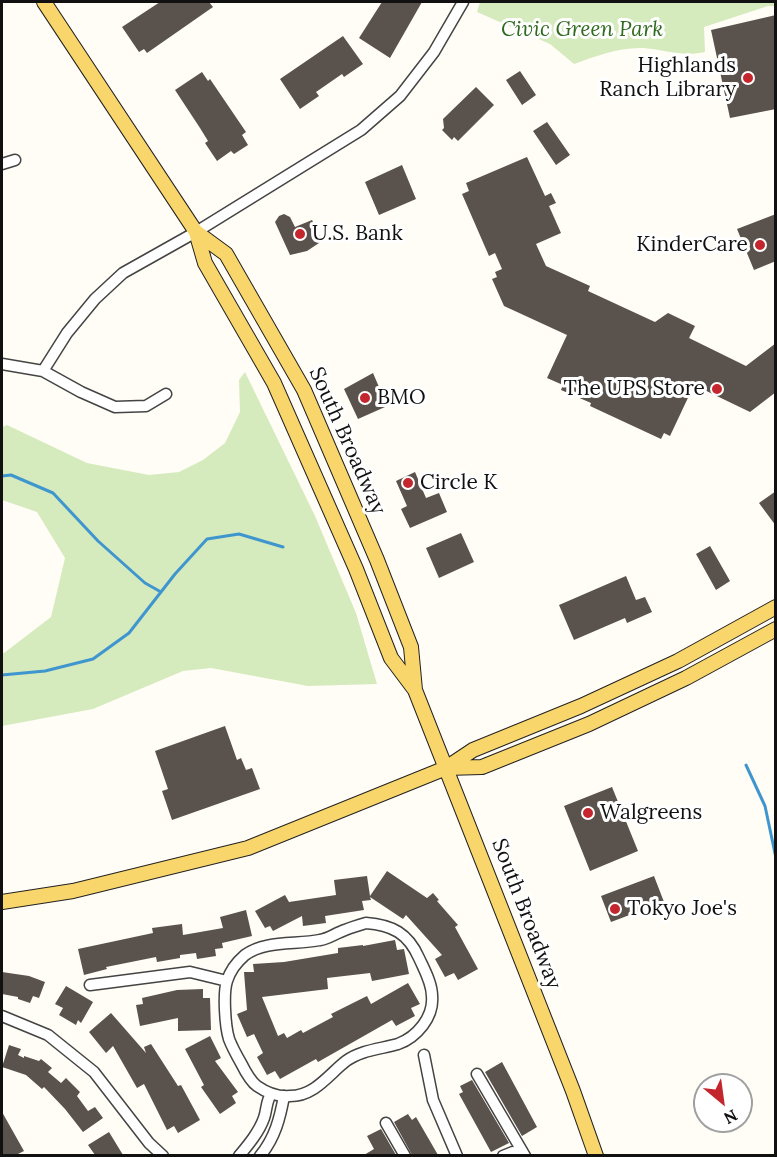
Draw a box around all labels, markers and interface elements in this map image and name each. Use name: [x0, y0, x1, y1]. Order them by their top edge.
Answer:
park label: Civic Green Park: [501, 17, 663, 43]
place label: Highlands Ranch Library: [599, 53, 736, 103]
marker: Highlands Ranch Library: [741, 71, 755, 85]
place label: U.S. Bank: [312, 221, 403, 247]
marker: U.S. Bank: [293, 227, 307, 241]
place label: KinderCare: [636, 232, 748, 258]
marker: KinderCare: [753, 238, 767, 252]
street label: South Broadway: [303, 363, 391, 519]
place label: The UPS Store: [564, 376, 705, 402]
marker: The UPS Store: [710, 382, 724, 396]
place label: BMO: [377, 385, 426, 411]
marker: BMO: [358, 391, 372, 405]
place label: Circle K: [420, 470, 498, 496]
marker: Circle K: [401, 476, 415, 490]
place label: Walgreens: [600, 800, 702, 826]
marker: Walgreens: [581, 806, 595, 820]
street label: South Broadway: [486, 835, 566, 993]
place label: Tokyo Joe's: [627, 896, 737, 922]
marker: Tokyo Joe's: [608, 902, 622, 916]
north arrow: [693, 1073, 753, 1133]
text: N: [720, 1105, 741, 1129]

